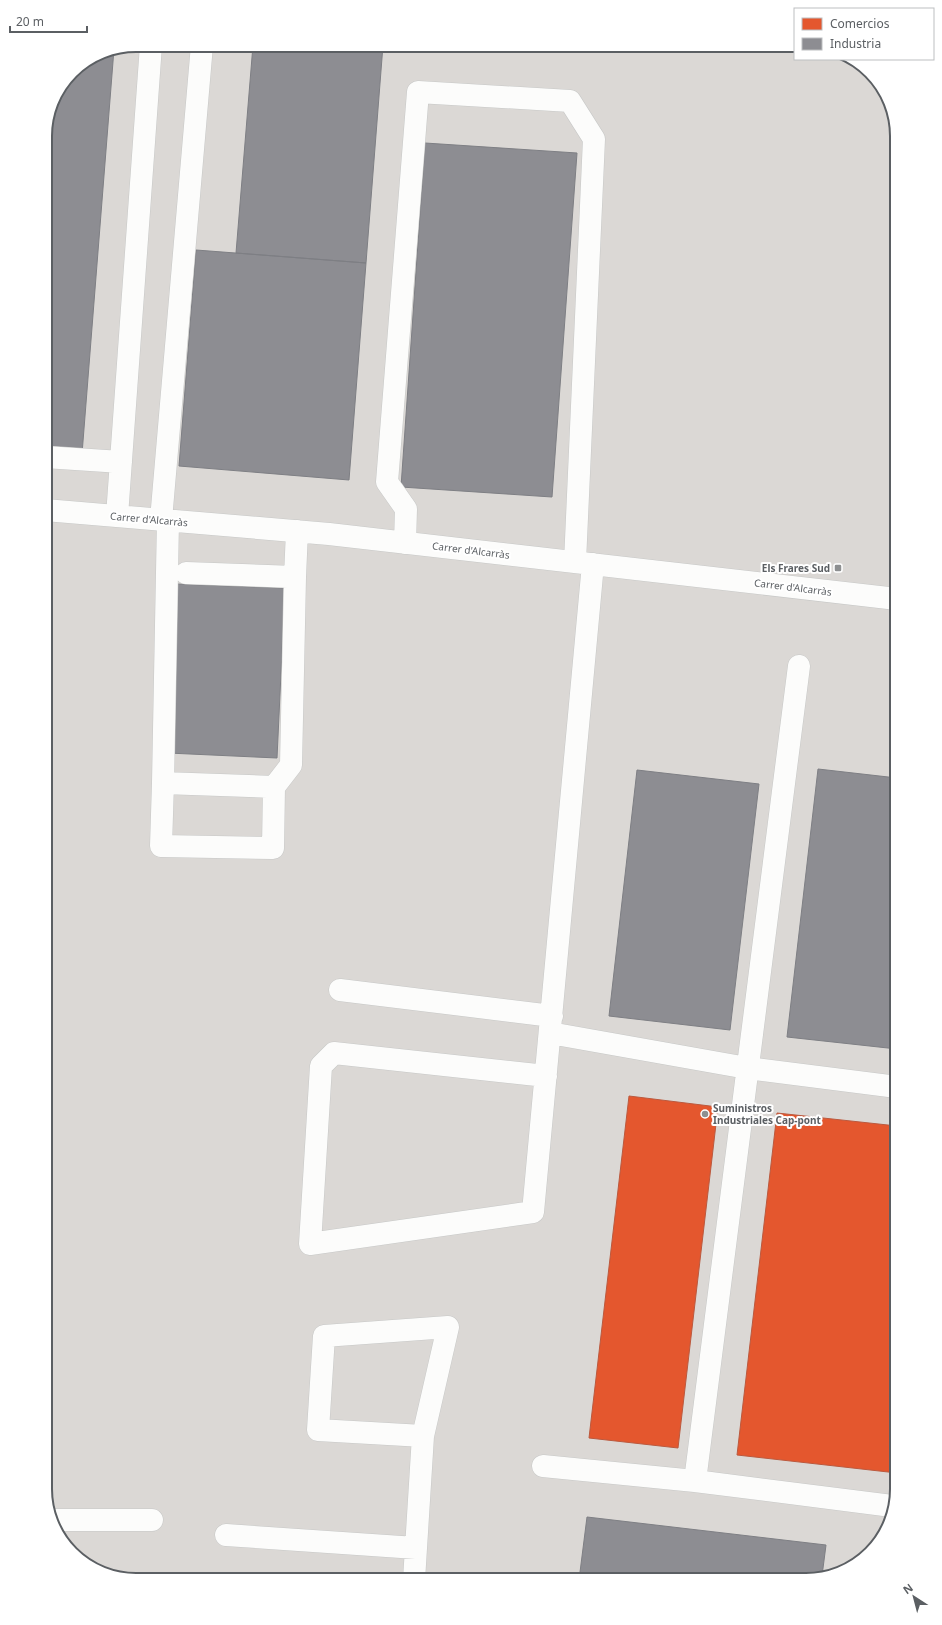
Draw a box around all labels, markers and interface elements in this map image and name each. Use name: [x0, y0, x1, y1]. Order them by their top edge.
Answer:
scale bar: [10, 8, 87, 34]
legend: [794, 8, 934, 60]
text: 20 m: [16, 13, 44, 30]
text: Comercios: [830, 15, 890, 32]
text: Industria: [830, 35, 881, 52]
street label: Carrer d'Alcarràs: [110, 509, 189, 529]
street label: Carrer d'Alcarràs: [431, 538, 511, 562]
place label: Els Frares Sud: [762, 561, 830, 575]
marker: Els Frares Sud: [833, 563, 843, 573]
street label: Carrer d'Alcarràs: [753, 575, 833, 599]
place label: Suministros Industriales Cap-pont: [713, 1101, 822, 1127]
marker: Suministros Industriales Cap-pont: [700, 1109, 710, 1119]
north arrow: [894, 1577, 934, 1617]
text: N: [900, 1580, 916, 1597]

